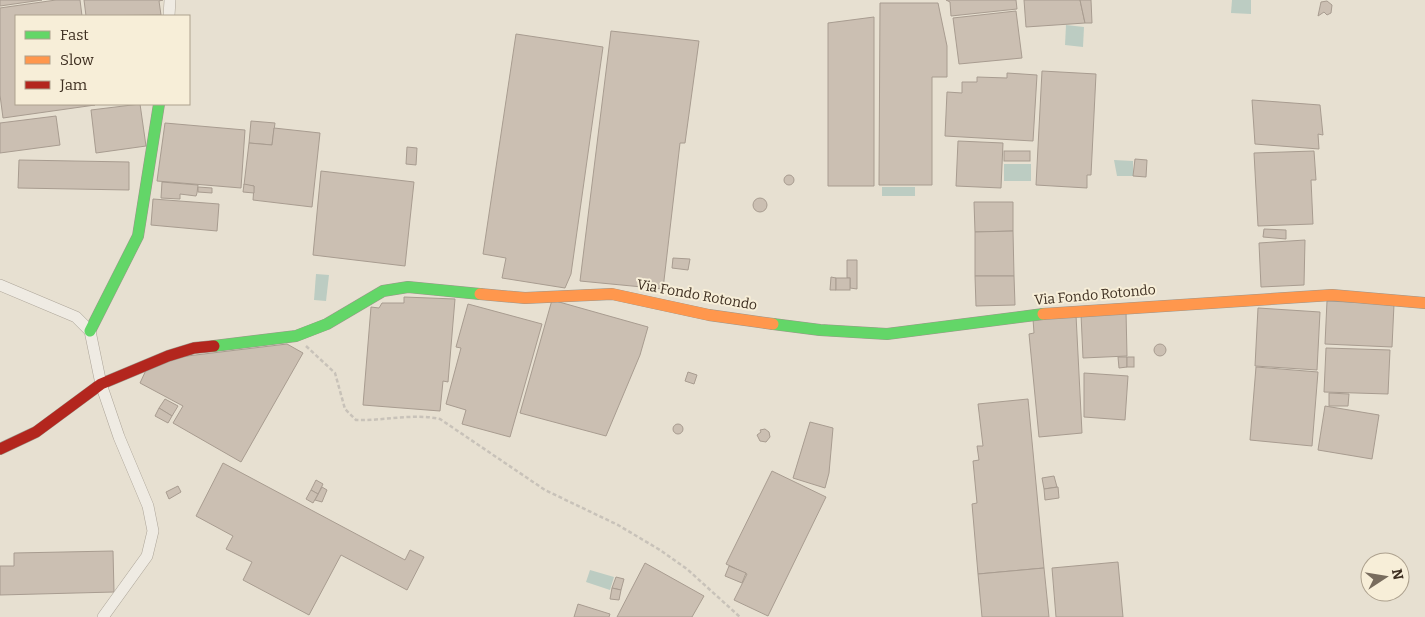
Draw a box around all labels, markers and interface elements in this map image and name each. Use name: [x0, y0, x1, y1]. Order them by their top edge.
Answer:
legend: [15, 15, 190, 105]
text: Fast: [60, 26, 89, 44]
text: Slow: [60, 51, 95, 69]
text: Jam: [59, 76, 88, 94]
street label: Via Fondo Rotondo: [635, 276, 759, 314]
street label: Via Fondo Rotondo: [1034, 281, 1156, 309]
north arrow: [1360, 552, 1410, 602]
text: N: [1388, 567, 1407, 582]

